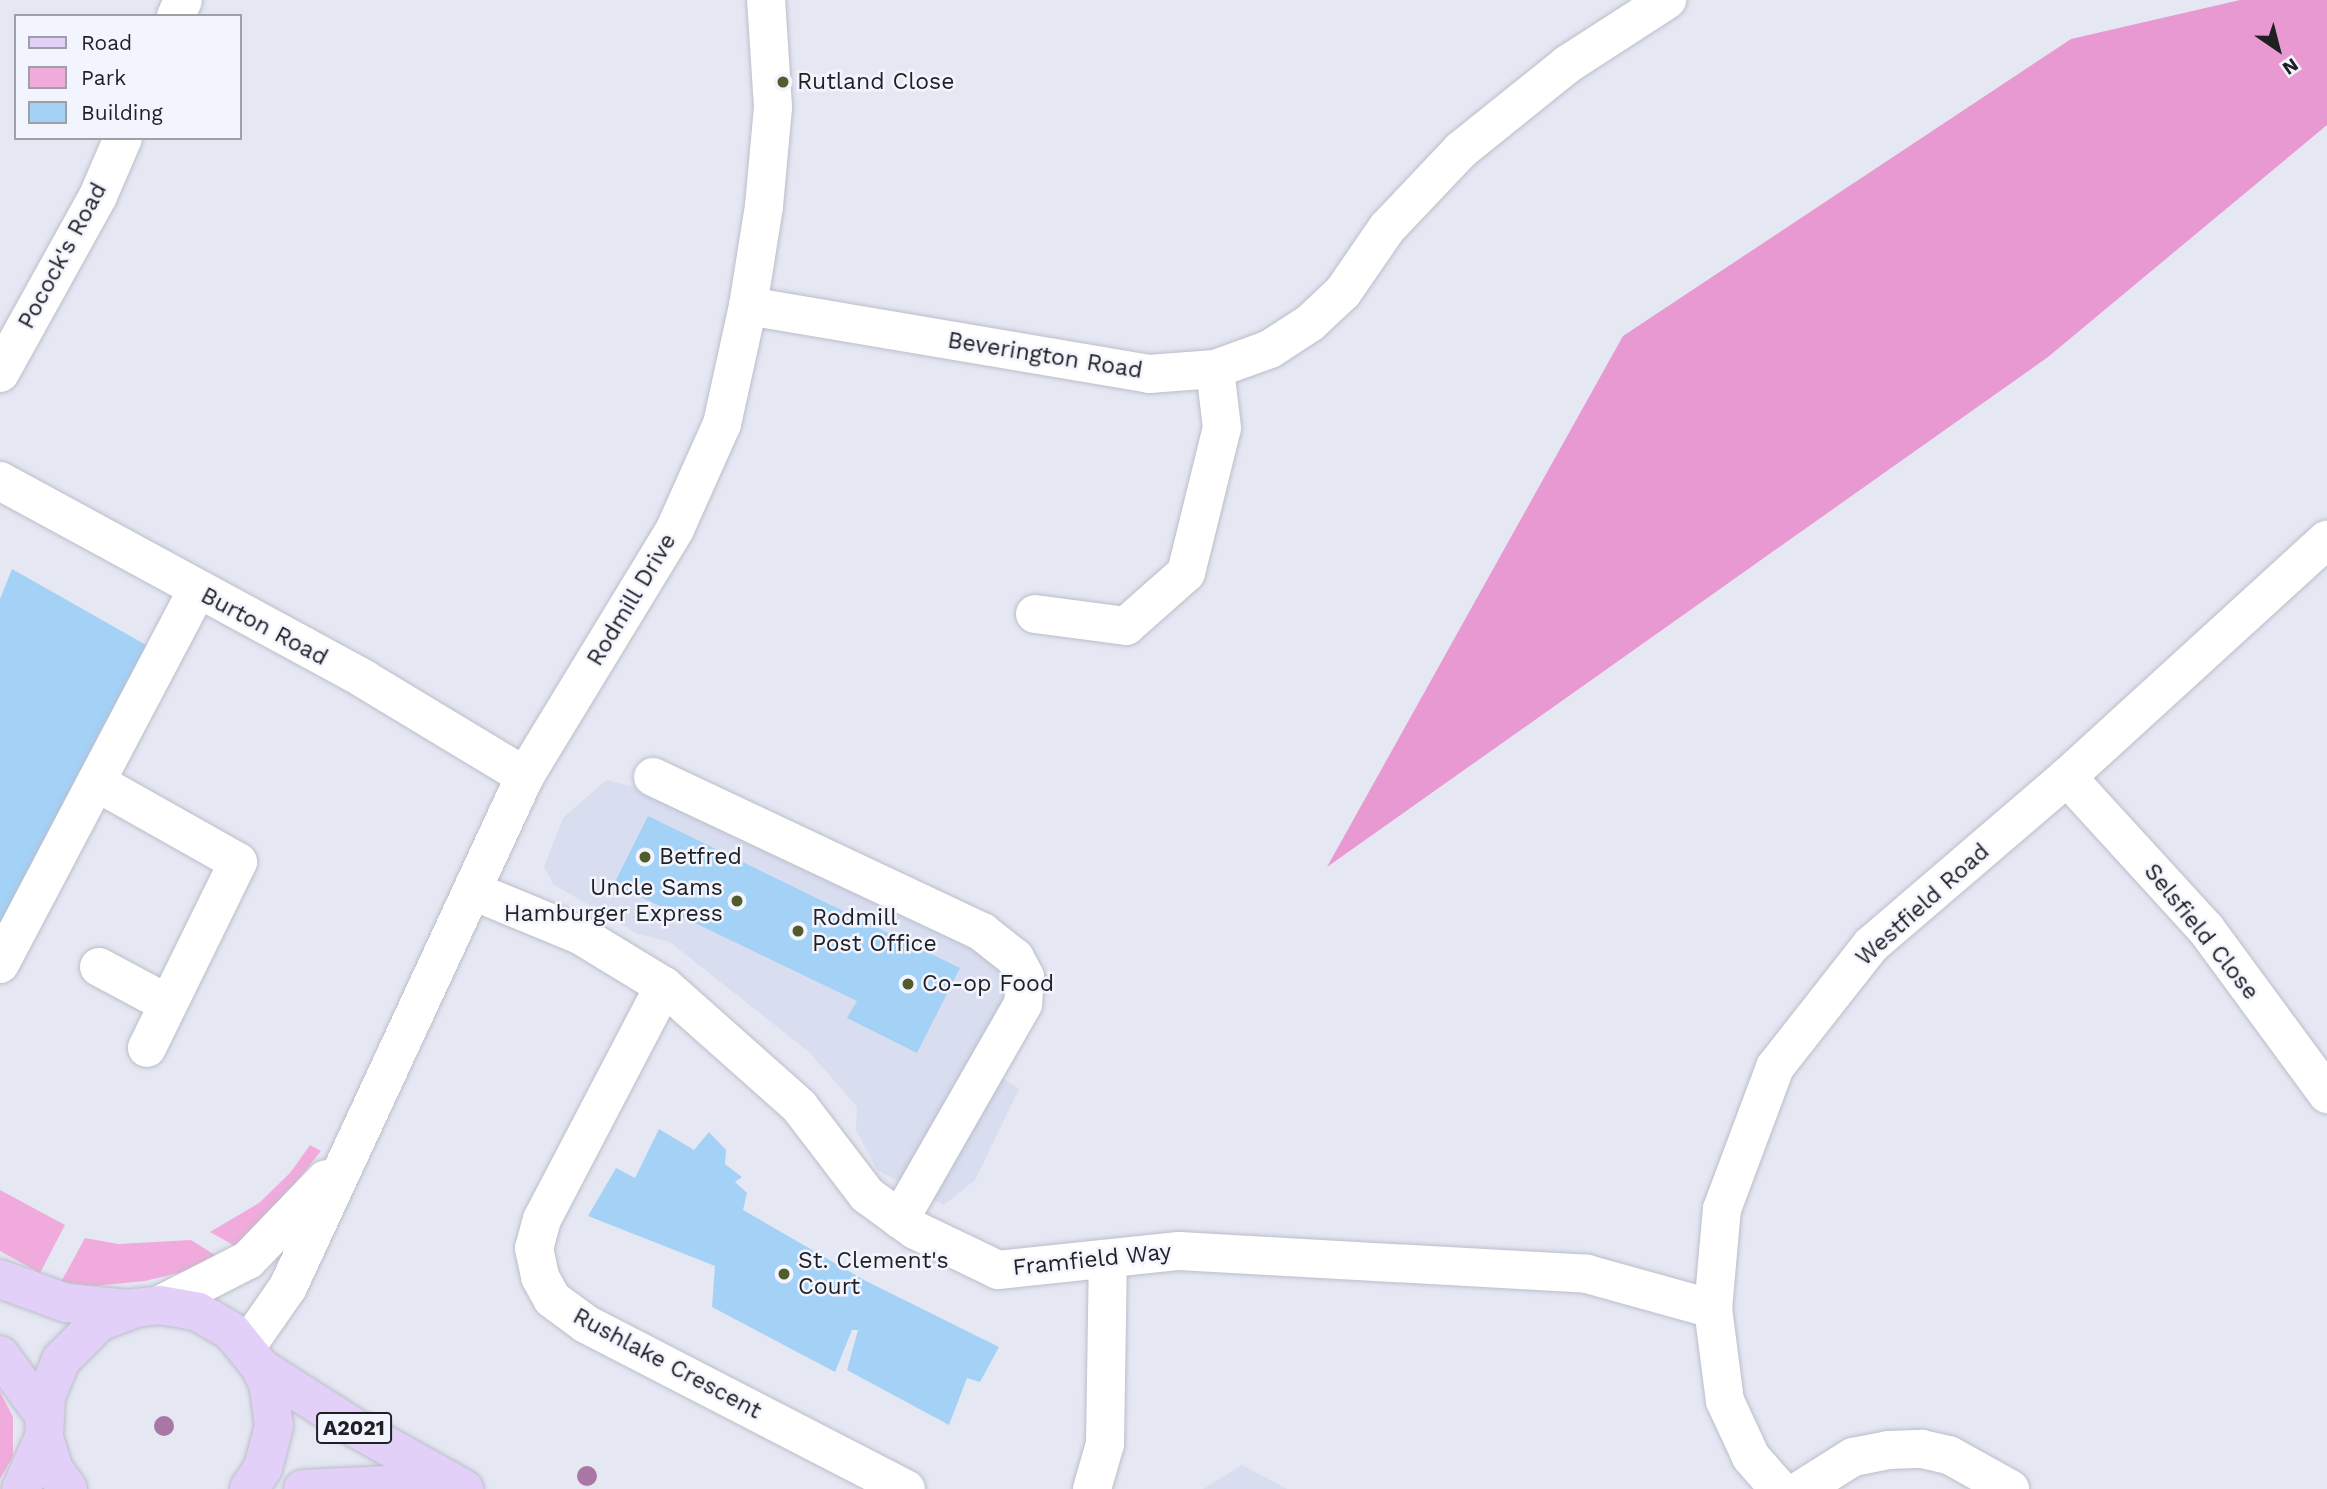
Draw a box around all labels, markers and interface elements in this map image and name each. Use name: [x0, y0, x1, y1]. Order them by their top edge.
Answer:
legend: [14, 14, 242, 140]
north arrow: [2243, 14, 2313, 84]
text: Road: [81, 30, 132, 55]
text: N: [2278, 53, 2303, 80]
text: Park: [81, 65, 126, 90]
place label: Rutland Close: [797, 68, 954, 96]
marker: Rutland Close: [775, 74, 791, 90]
text: Building: [81, 100, 163, 125]
street label: Pocock's Road: [13, 178, 113, 334]
street label: Beverington Road: [946, 327, 1144, 385]
street label: Rodmill Drive: [581, 528, 683, 672]
street label: Burton Road: [196, 582, 332, 672]
street label: Westfield Road: [1851, 838, 1995, 972]
place label: Betfred: [659, 843, 742, 871]
marker: Betfred: [637, 849, 653, 865]
street label: Selsfield Close: [2138, 858, 2264, 1006]
place label: Uncle Sams Hamburger Express: [503, 874, 723, 928]
marker: Uncle Sams Hamburger Express: [729, 893, 745, 909]
place label: Rodmill Post Office: [812, 904, 937, 958]
marker: Rodmill Post Office: [790, 923, 806, 939]
place label: Co-op Food: [922, 970, 1054, 998]
marker: Co-op Food: [900, 976, 916, 992]
street label: Framfield Way: [1011, 1238, 1173, 1282]
place label: St. Clement's Court: [798, 1247, 949, 1301]
marker: St. Clement's Court: [776, 1266, 792, 1282]
street label: Rushlake Crescent: [568, 1303, 766, 1425]
road number: A2021: [316, 1410, 392, 1446]

